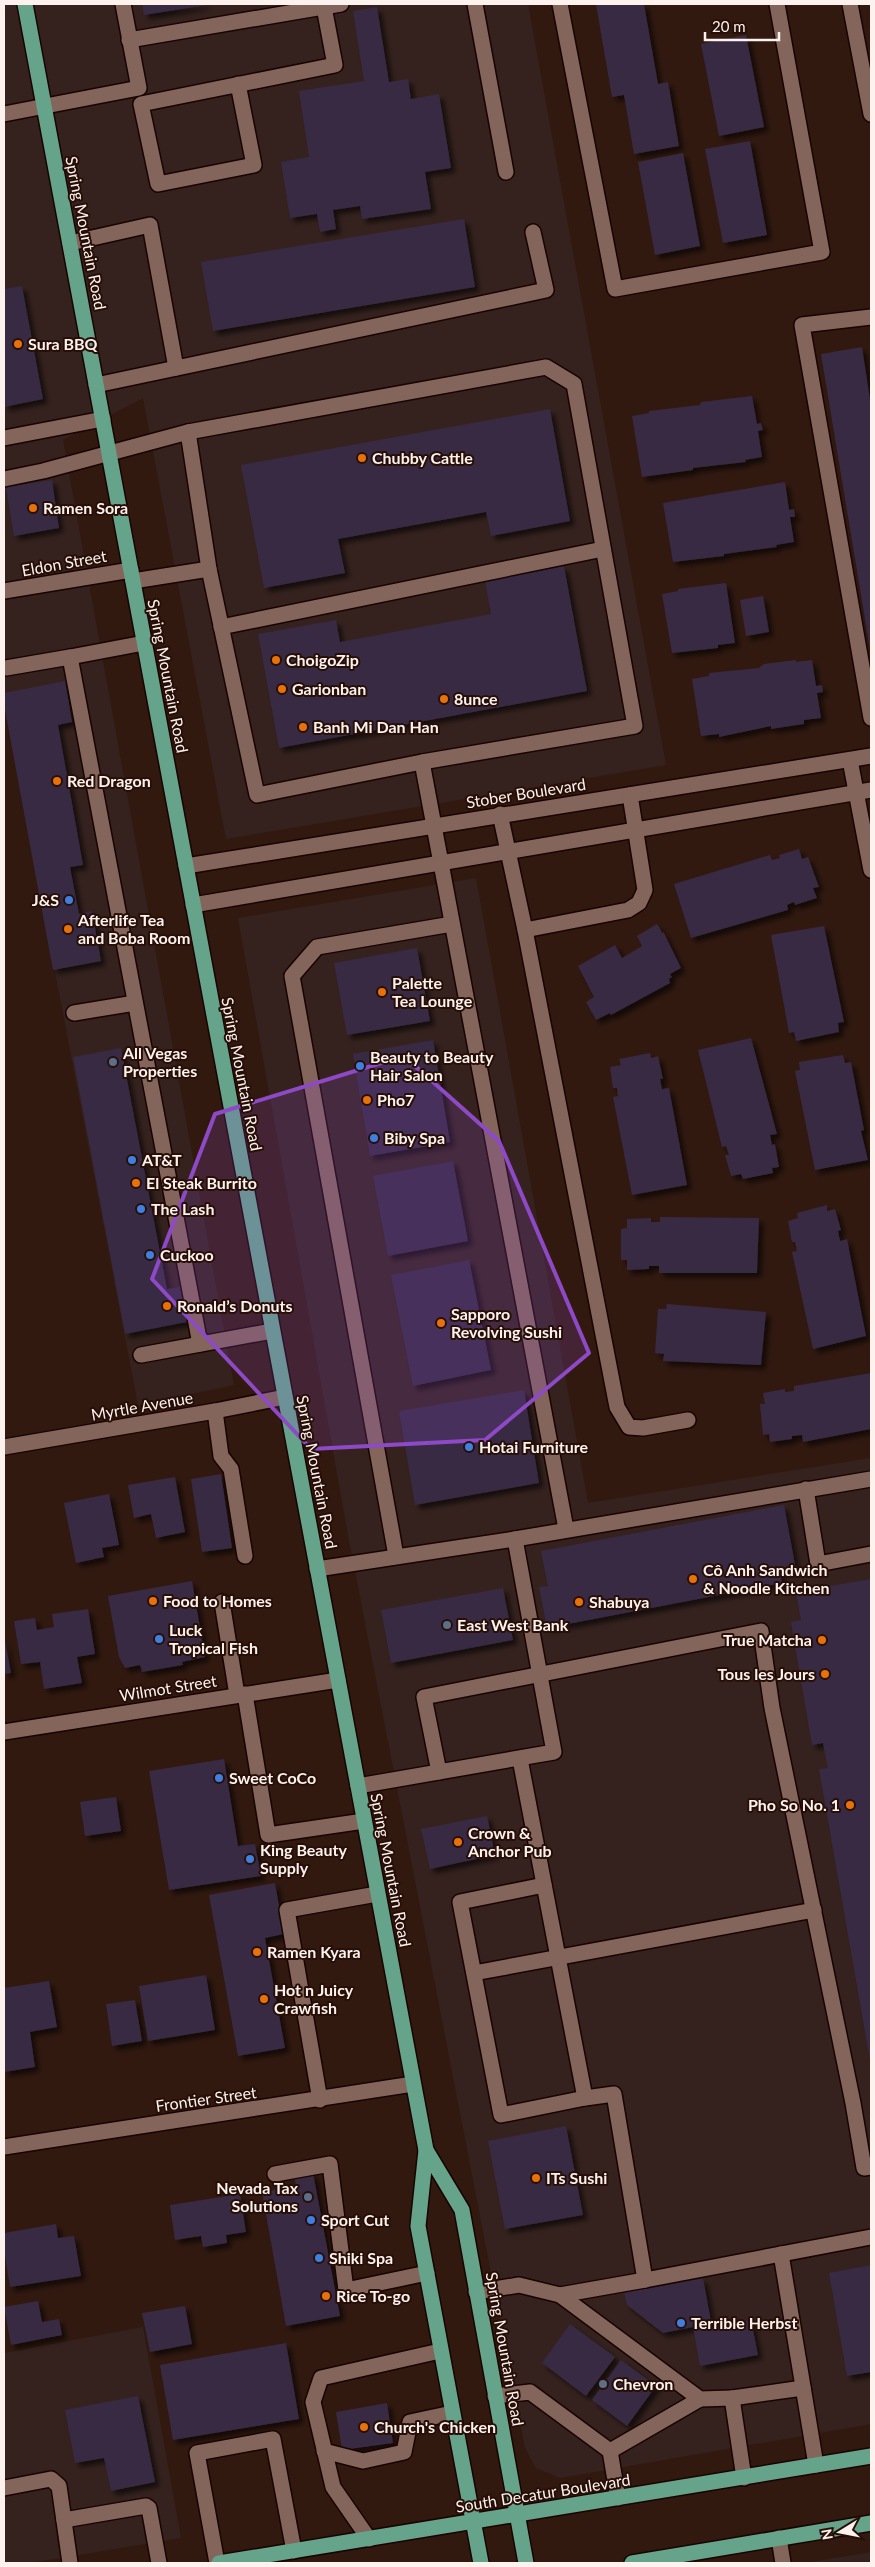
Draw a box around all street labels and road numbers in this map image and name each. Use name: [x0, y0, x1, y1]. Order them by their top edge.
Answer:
street label: Spring Mountain Road: [62, 155, 111, 311]
street label: Eldon Street: [20, 546, 108, 579]
street label: Spring Mountain Road: [144, 598, 193, 754]
street label: Stober Boulevard: [465, 774, 587, 811]
street label: Spring Mountain Road: [218, 996, 267, 1152]
street label: Myrtle Avenue: [89, 1387, 194, 1424]
street label: Spring Mountain Road: [293, 1394, 342, 1550]
street label: Wilmot Street: [118, 1670, 218, 1705]
street label: Spring Mountain Road: [367, 1792, 416, 1948]
street label: Frontier Street: [154, 2082, 258, 2115]
street label: Spring Mountain Road: [483, 2270, 528, 2427]
street label: South Decatur Boulevard: [454, 2469, 632, 2516]

